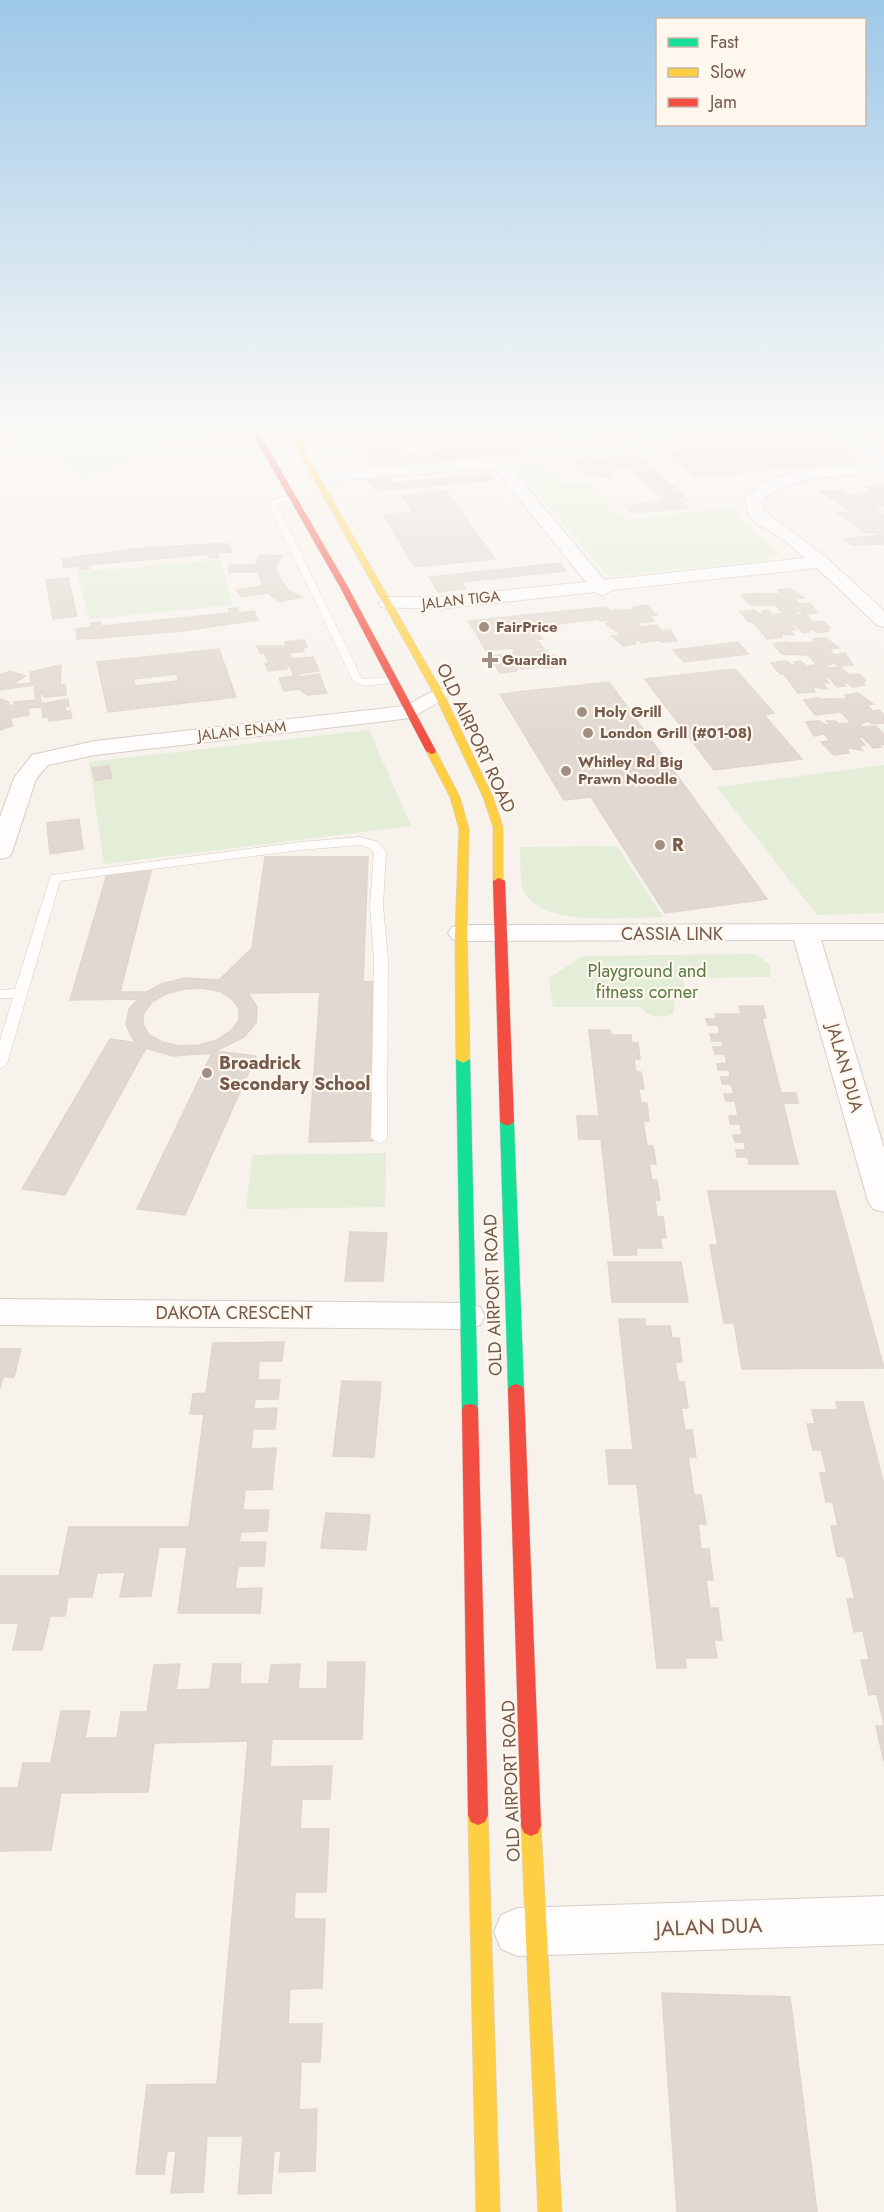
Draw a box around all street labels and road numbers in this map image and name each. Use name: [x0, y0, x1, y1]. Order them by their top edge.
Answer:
street label: JALAN TIGA: [419, 585, 501, 615]
street label: OLD AIRPORT ROAD: [430, 659, 522, 817]
street label: JALAN ENAM: [195, 715, 287, 747]
street label: CASSIA LINK: [621, 921, 724, 947]
street label: JALAN DUA: [819, 1019, 870, 1116]
street label: OLD AIRPORT ROAD: [477, 1214, 509, 1376]
street label: DAKOTA CRESCENT: [155, 1300, 313, 1326]
street label: OLD AIRPORT ROAD: [495, 1700, 527, 1862]
street label: JALAN DUA: [652, 1910, 763, 1944]

